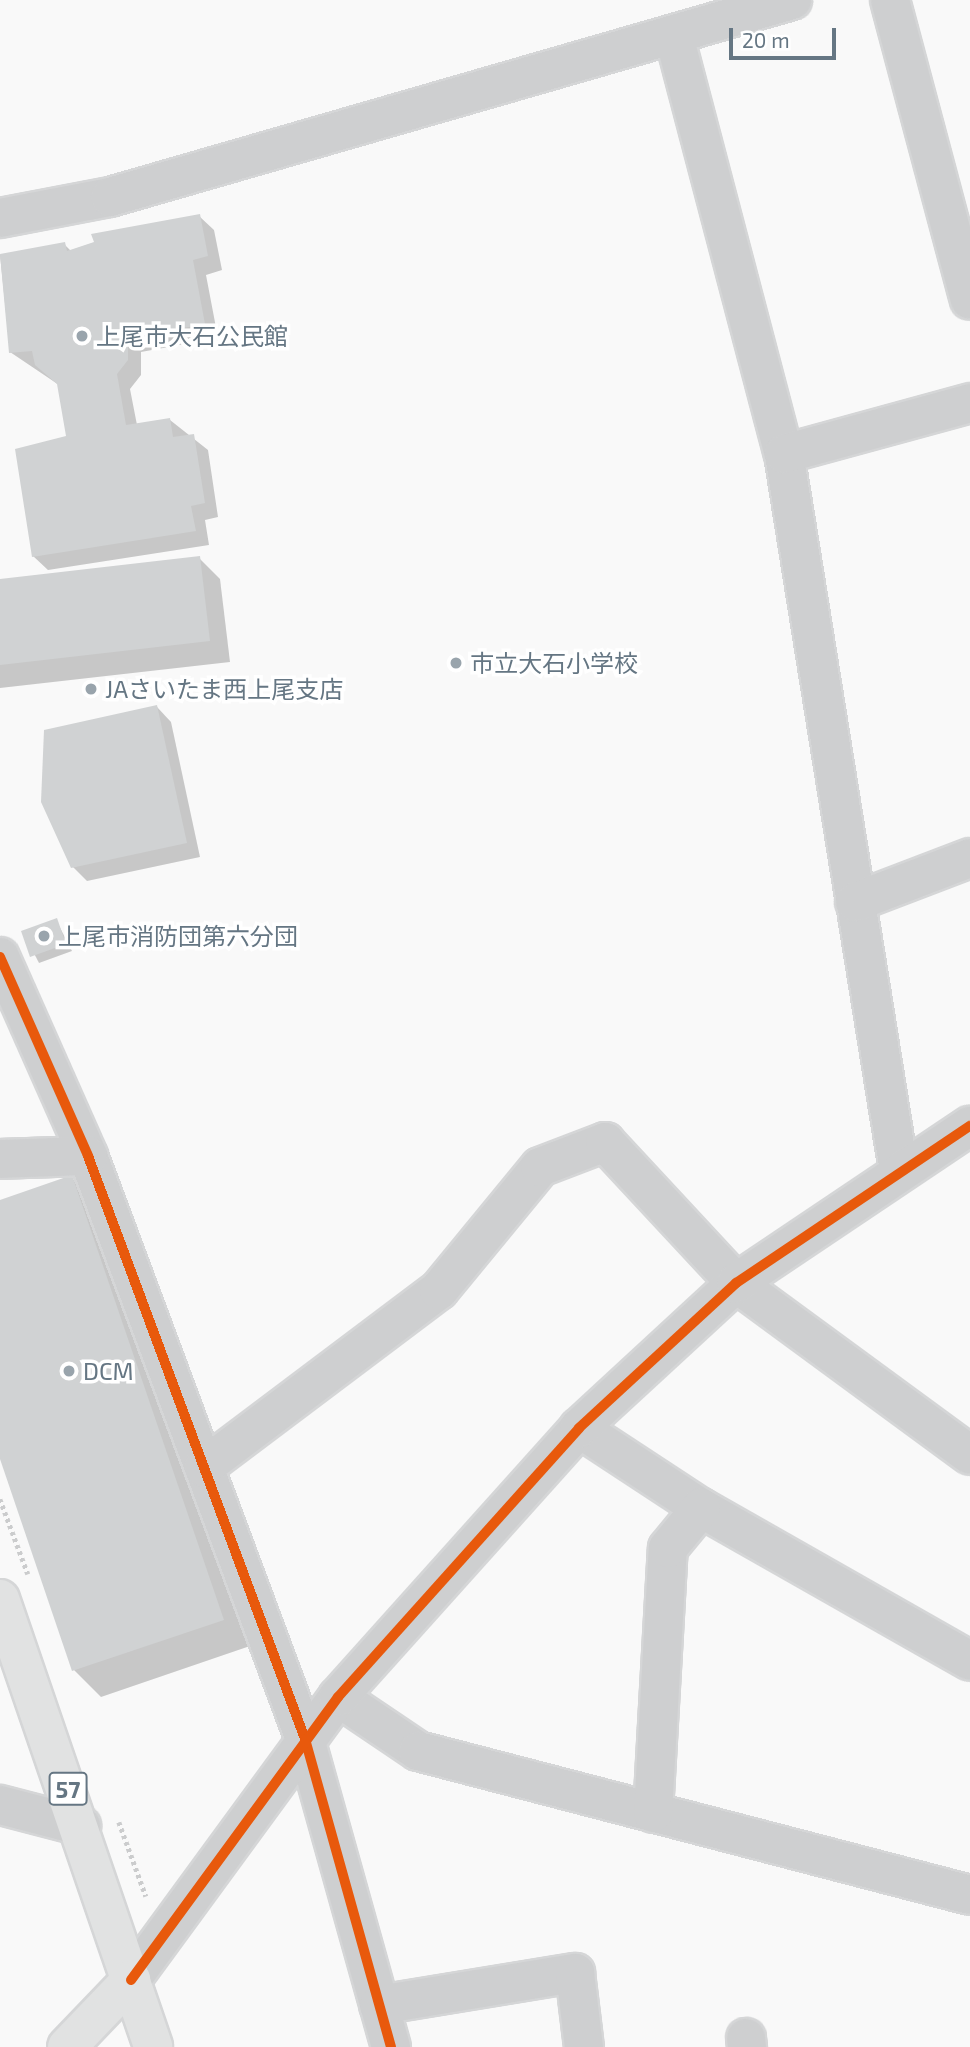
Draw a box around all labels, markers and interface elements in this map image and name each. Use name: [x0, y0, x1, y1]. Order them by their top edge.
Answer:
scale bar: [732, 14, 839, 58]
text: 20 m: [742, 27, 790, 52]
place label: 上尾市大石公民館: [96, 322, 288, 350]
marker: 上尾市大石公民館: [74, 328, 90, 344]
place label: 市立大石小学校: [470, 649, 638, 677]
marker: 市立大石小学校: [448, 655, 464, 671]
place label: JAさいたま西上尾支店: [105, 675, 344, 703]
marker: JAさいたま西上尾支店: [83, 681, 99, 697]
place label: 上尾市消防団第六分団: [58, 922, 298, 950]
marker: 上尾市消防団第六分団: [36, 928, 52, 944]
place label: DCM: [83, 1357, 134, 1385]
marker: DCM: [61, 1363, 77, 1379]
road number: 57: [47, 1770, 89, 1809]

